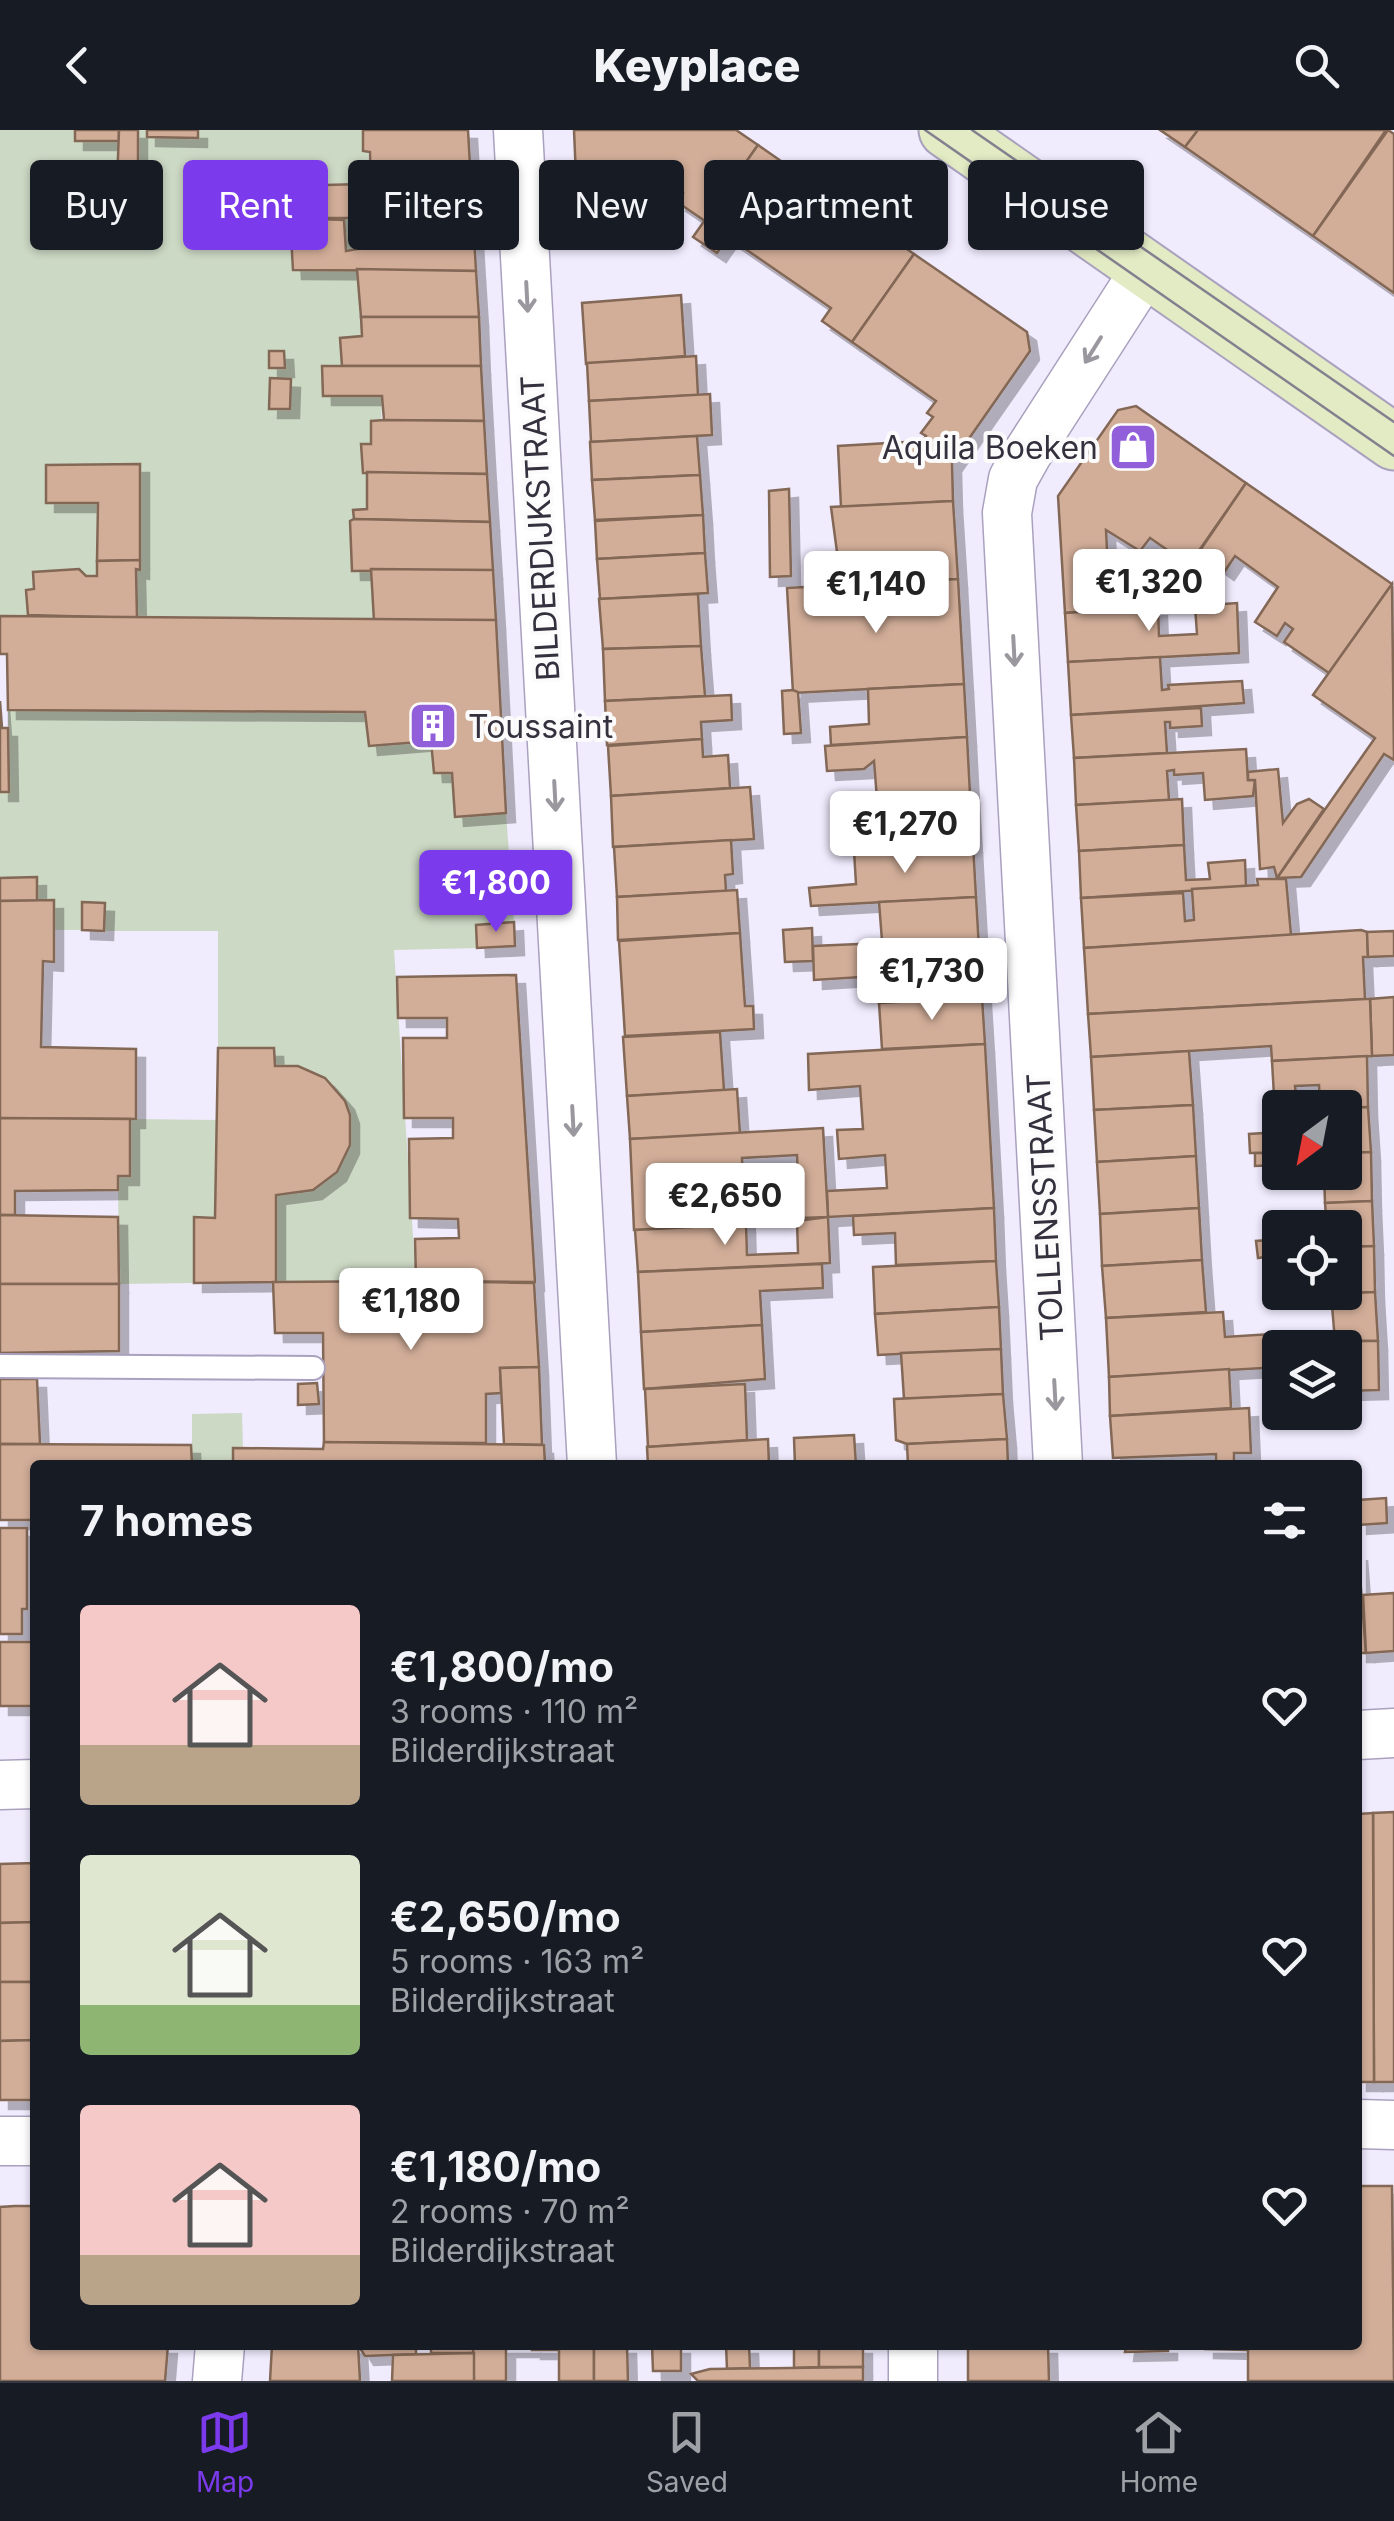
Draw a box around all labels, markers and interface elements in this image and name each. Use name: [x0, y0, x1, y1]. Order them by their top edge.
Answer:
icon: back: [50, 38, 105, 93]
text: Keyplace: [593, 38, 801, 93]
icon: search: [1289, 38, 1344, 93]
chip: Buy: [30, 160, 163, 250]
chip: Rent: [183, 160, 328, 250]
chip: Filters: [348, 160, 519, 250]
chip: New: [539, 160, 684, 250]
chip: Apartment: [704, 160, 948, 250]
chip: House: [968, 160, 1144, 250]
one-way arrow: [518, 281, 537, 313]
one-way arrow: [1083, 335, 1104, 364]
street label: BILDERDIJKSTRAAT: [513, 374, 567, 682]
shop icon: Aquila Boeken: [1107, 421, 1159, 473]
place label: Aquila Boeken: [882, 428, 1098, 467]
pin: €1,320: [1068, 549, 1230, 634]
pin: €1,140: [795, 551, 957, 636]
text: €1,320: [1095, 562, 1203, 601]
text: €1,140: [826, 564, 926, 603]
one-way arrow: [1005, 635, 1024, 667]
building icon: Toussaint: [407, 700, 459, 752]
place label: Toussaint: [468, 707, 613, 746]
one-way arrow: [546, 780, 565, 812]
pin: €1,270: [824, 791, 986, 876]
text: €1,270: [852, 804, 958, 843]
pin: €1,800: [415, 850, 577, 935]
text: €1,800: [441, 863, 551, 902]
pin: €1,730: [851, 938, 1013, 1023]
text: €1,730: [879, 951, 985, 990]
street label: TOLLENSSTRAAT: [1018, 1072, 1072, 1342]
north arrow: [1262, 1090, 1362, 1190]
map controls: [1262, 1090, 1362, 1430]
one-way arrow: [564, 1104, 583, 1136]
pin: €2,650: [644, 1163, 806, 1248]
text: €2,650: [668, 1176, 782, 1215]
button: locate: [1262, 1210, 1362, 1310]
pin: €1,180: [330, 1268, 492, 1353]
text: €1,180: [361, 1281, 461, 1320]
button: layers: [1262, 1330, 1362, 1430]
one-way arrow: [1046, 1379, 1065, 1411]
icon: filters: [1257, 1493, 1312, 1548]
text: 7 homes: [80, 1495, 253, 1546]
text: €1,800/mo: [390, 1641, 614, 1692]
icon: home: [160, 1645, 280, 1765]
icon: heart: [1257, 1678, 1312, 1733]
text: 3 rooms · 110 m²: [390, 1692, 638, 1731]
text: Bilderdijkstraat: [390, 1731, 615, 1770]
text: €2,650/mo: [390, 1891, 621, 1942]
icon: home: [160, 1895, 280, 2015]
icon: heart: [1257, 1928, 1312, 1983]
text: 5 rooms · 163 m²: [390, 1942, 644, 1981]
text: Bilderdijkstraat: [390, 1981, 615, 2020]
text: €1,180/mo: [390, 2141, 601, 2192]
icon: home: [160, 2145, 280, 2265]
icon: heart: [1257, 2178, 1312, 2233]
text: 2 rooms · 70 m²: [390, 2192, 630, 2231]
text: Bilderdijkstraat: [390, 2231, 615, 2270]
tab: Map: [196, 2405, 254, 2499]
tab: Saved: [646, 2405, 728, 2499]
tab: Home: [1120, 2405, 1198, 2499]

